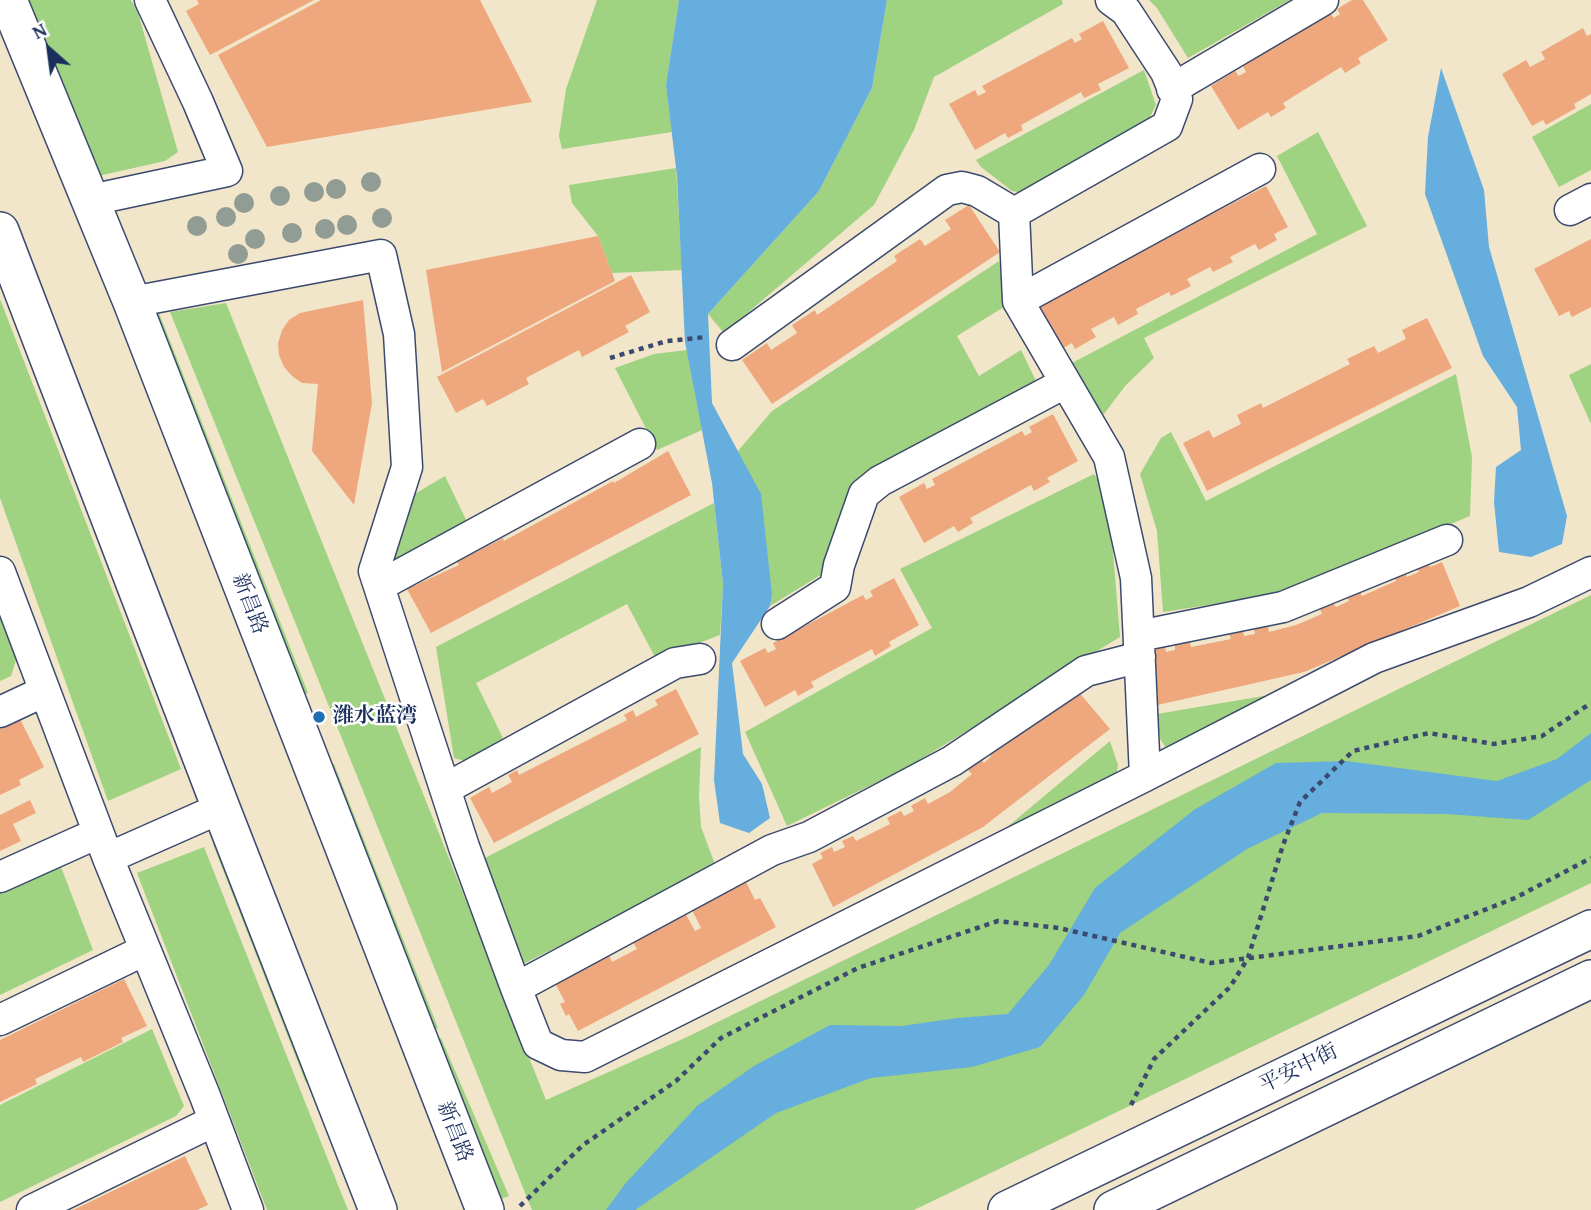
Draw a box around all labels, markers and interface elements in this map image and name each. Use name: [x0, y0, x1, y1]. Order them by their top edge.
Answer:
north arrow: [14, 14, 84, 84]
text: N: [27, 15, 51, 46]
street label: 新昌路: [226, 570, 272, 638]
place label: 潍水蓝湾: [333, 704, 417, 730]
marker: 潍水蓝湾: [311, 709, 327, 725]
street label: 平安中街: [1256, 1039, 1342, 1099]
street label: 新昌路: [431, 1098, 477, 1166]

